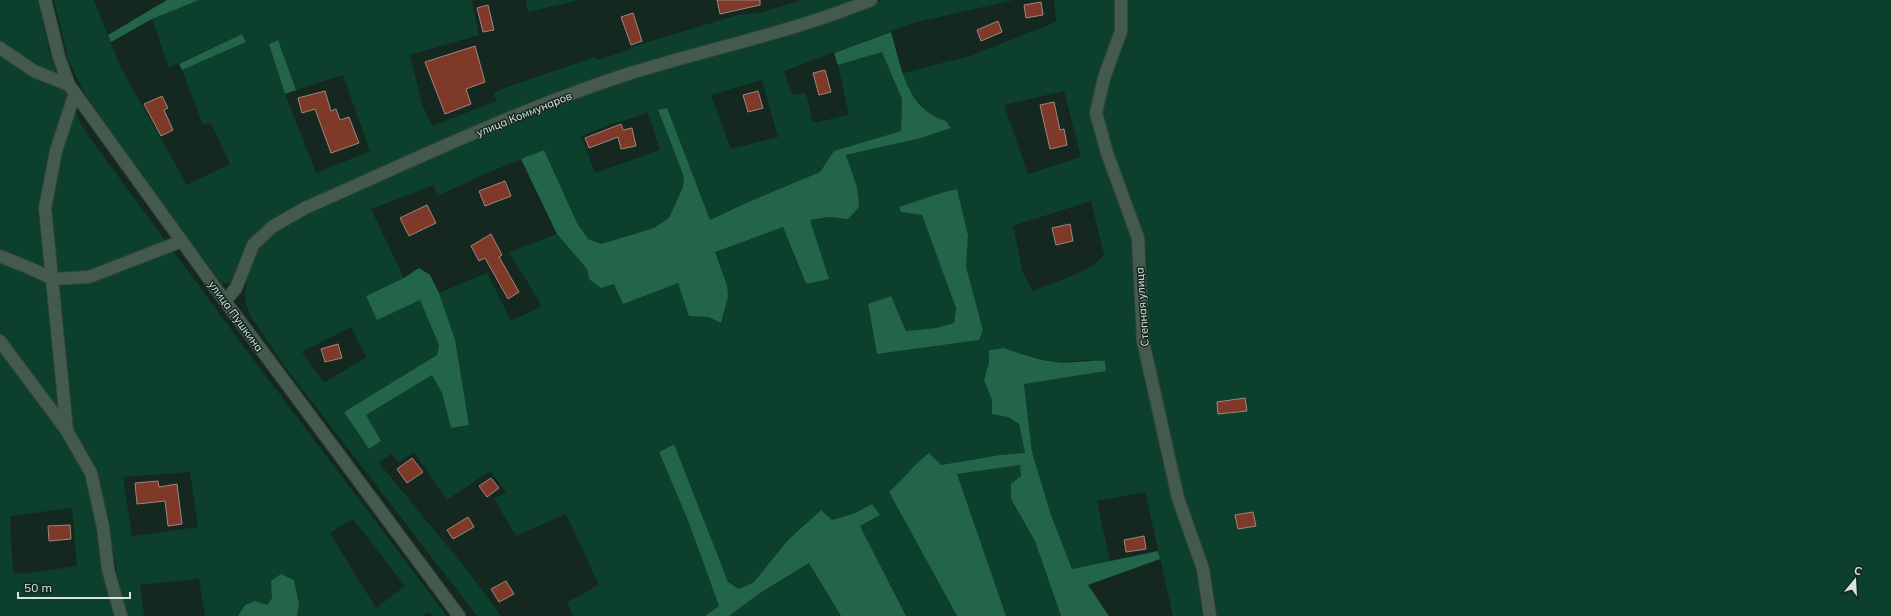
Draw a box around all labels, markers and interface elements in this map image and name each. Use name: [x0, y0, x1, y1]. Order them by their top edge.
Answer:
street label: улица Коммунаров: [474, 88, 574, 140]
street label: Степная улица: [1132, 267, 1152, 347]
street label: улица Пушкина: [206, 278, 266, 354]
north arrow: [1835, 560, 1875, 600]
text: С: [1852, 563, 1864, 578]
scale bar: [18, 574, 130, 600]
text: 50 m: [24, 580, 52, 595]

